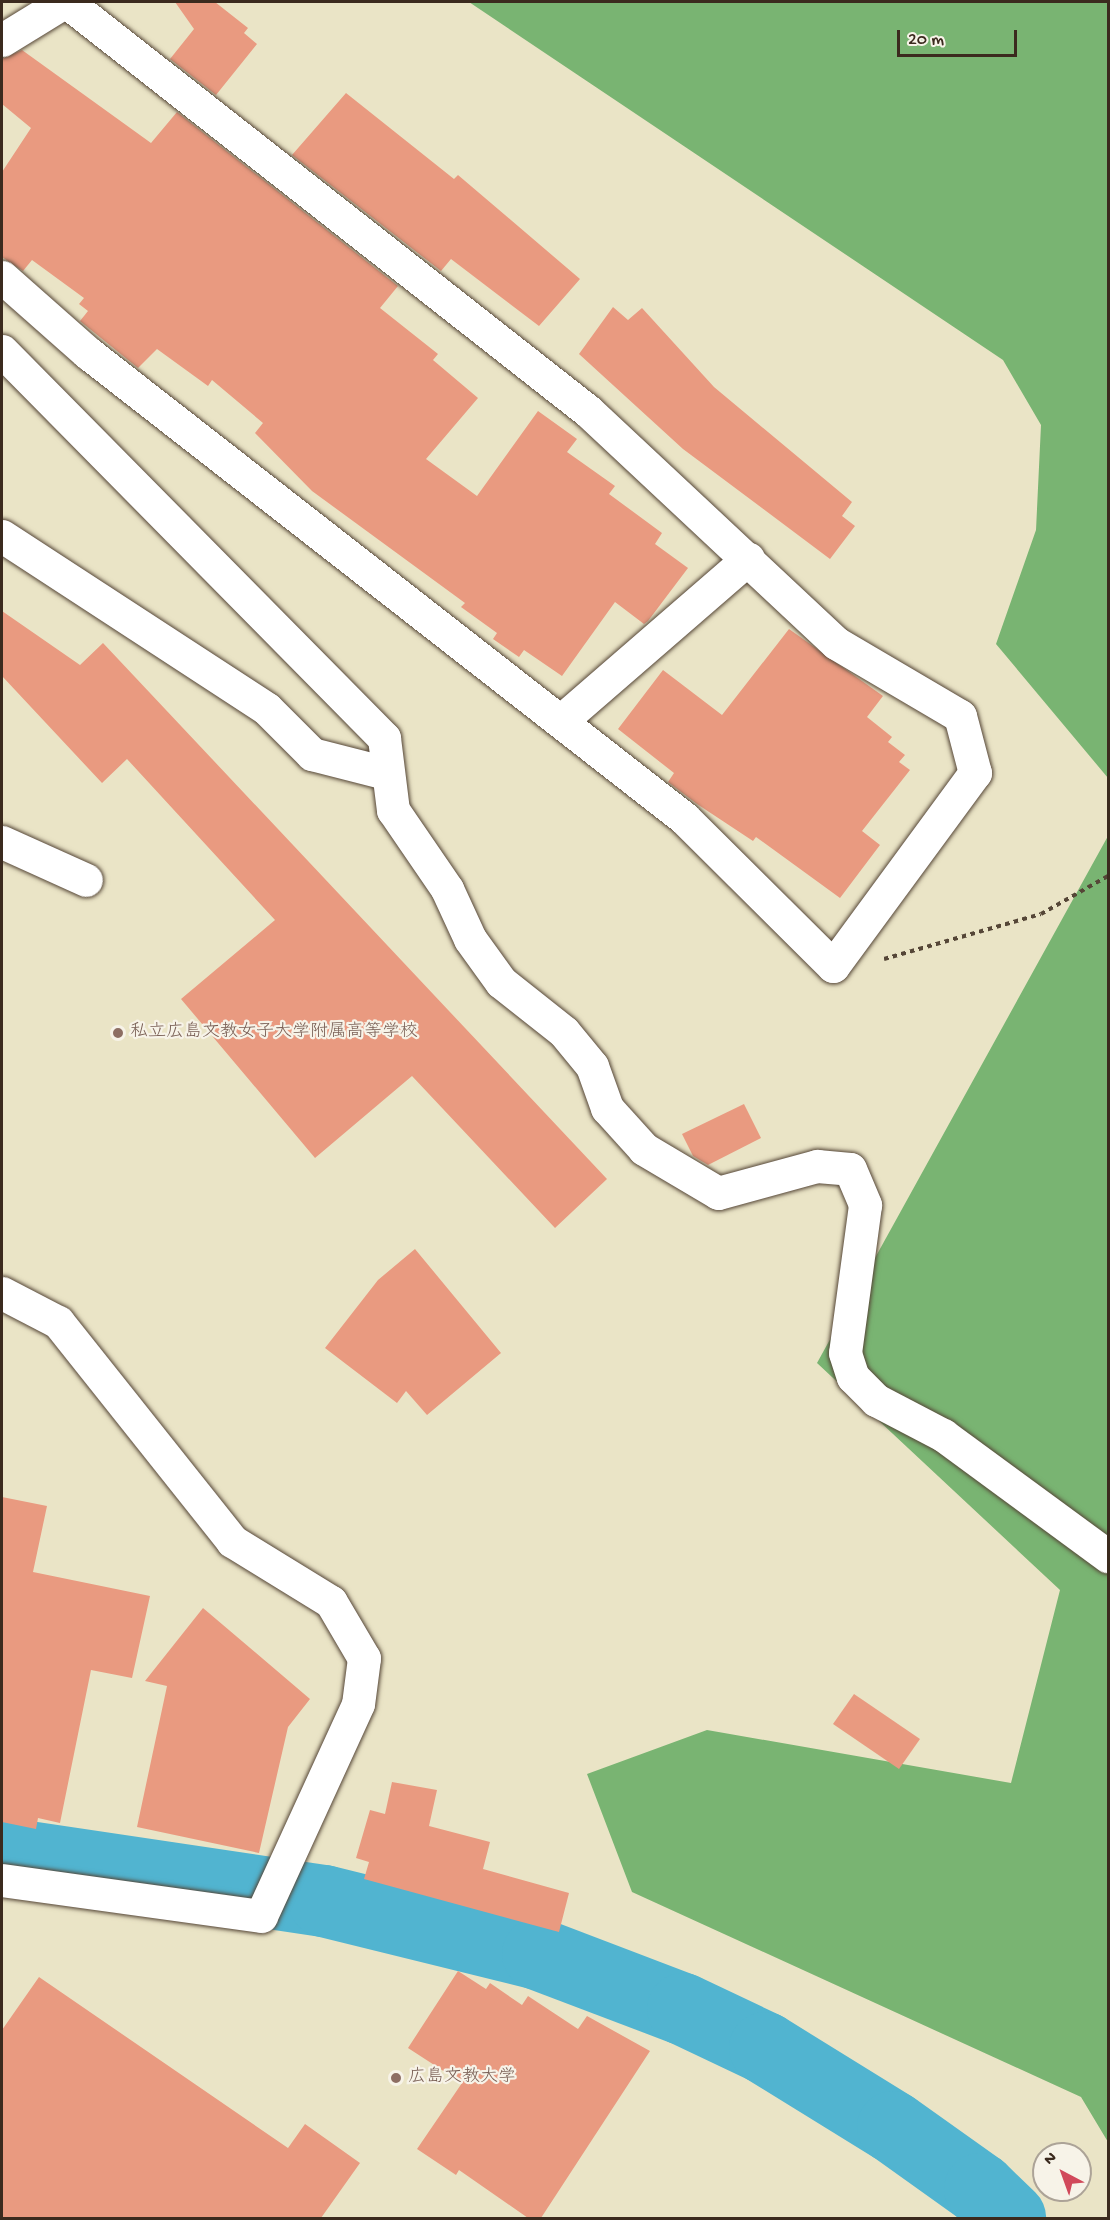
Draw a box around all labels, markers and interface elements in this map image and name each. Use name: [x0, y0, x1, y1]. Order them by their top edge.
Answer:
scale bar: [900, 18, 1020, 56]
text: 20 m: [908, 30, 944, 51]
place label: 私立広島文教女子大学附属高等学校: [130, 1022, 418, 1044]
marker: 私立広島文教女子大学附属高等学校: [111, 1026, 125, 1040]
place label: 広島文教大学: [408, 2067, 516, 2089]
marker: 広島文教大学: [389, 2071, 403, 2085]
north arrow: [1032, 2142, 1092, 2202]
text: N: [1041, 2149, 1061, 2170]

